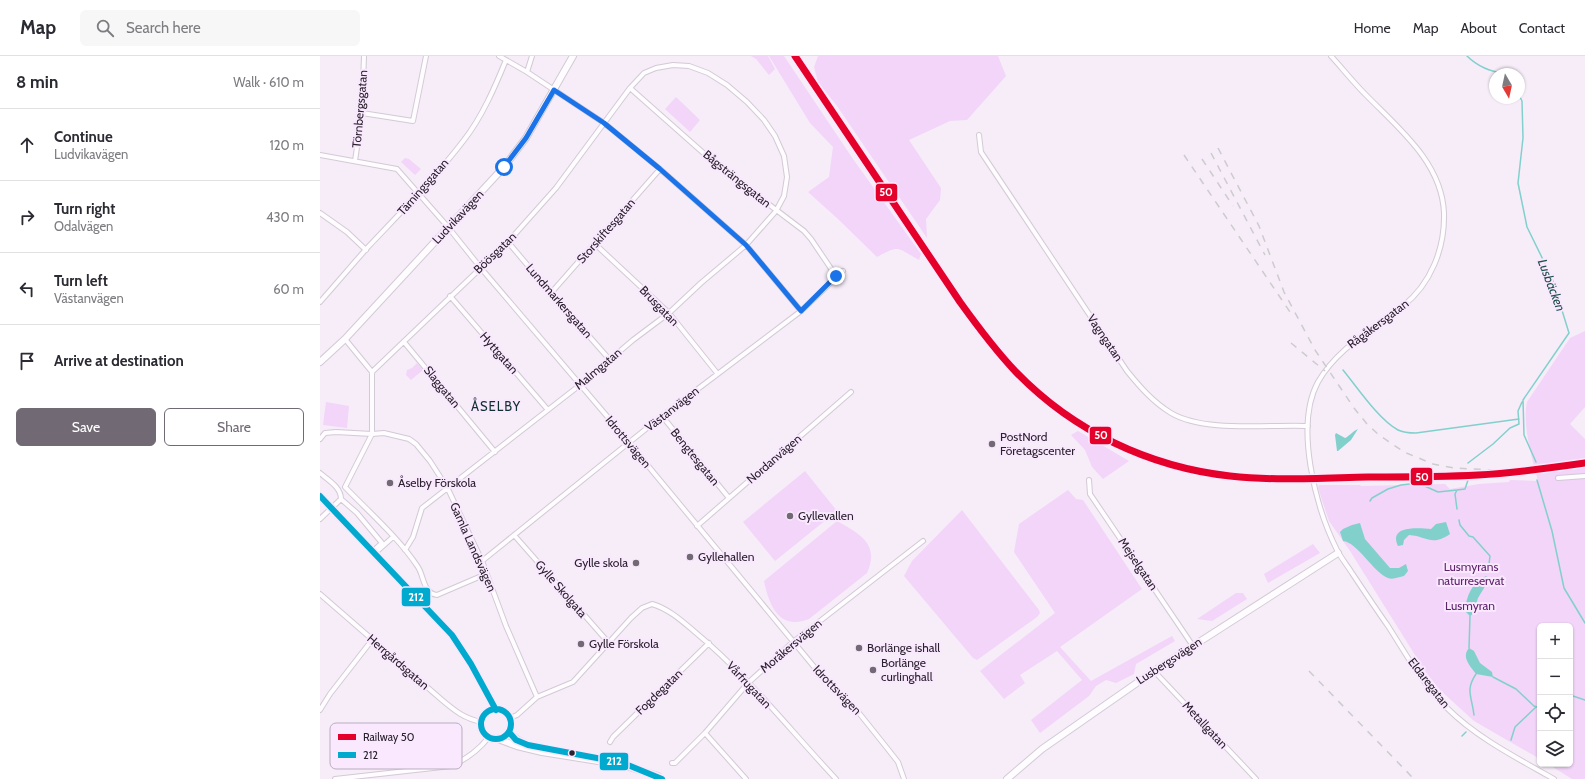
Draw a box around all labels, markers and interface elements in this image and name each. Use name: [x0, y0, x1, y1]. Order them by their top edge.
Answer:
search box: [80, 10, 360, 46]
text: Map: [20, 16, 56, 39]
icon: search: [94, 17, 116, 39]
text: Search here: [126, 19, 201, 37]
text: Home: [1354, 19, 1391, 37]
text: Map: [1413, 19, 1438, 37]
text: About: [1460, 19, 1497, 37]
text: Contact: [1519, 19, 1565, 37]
north arrow: [1489, 68, 1525, 104]
street label: Törnbergsgatan: [349, 69, 370, 149]
text: 8 min: [16, 72, 58, 92]
text: Walk · 610 m: [233, 74, 304, 90]
text: Continue: [54, 128, 113, 146]
icon: ahead: [16, 134, 38, 156]
text: 120 m: [270, 137, 304, 153]
text: Ludvikavägen: [54, 146, 128, 162]
street label: Bågsträngsgatan: [700, 147, 775, 211]
street label: Tärningsgatan: [394, 155, 452, 218]
route start: [495, 158, 513, 176]
line badge: 50: [875, 183, 898, 202]
text: 50: [879, 185, 893, 199]
street label: Ludvikavägen: [429, 186, 487, 247]
street label: Storskiftesgatan: [573, 195, 638, 266]
text: Turn right: [54, 200, 115, 218]
icon: right: [16, 206, 38, 228]
text: 430 m: [266, 209, 304, 225]
text: Odalvägen: [54, 218, 113, 234]
street label: Böösgatan: [470, 228, 519, 277]
water label: Lusbäcken: [1535, 257, 1569, 313]
street label: Lundmarkersgatan: [523, 260, 596, 341]
route end: [827, 267, 845, 285]
text: Turn left: [54, 272, 108, 290]
icon: left: [16, 278, 38, 300]
text: 60 m: [273, 281, 304, 297]
street label: Brusgatan: [637, 282, 682, 329]
text: Västanvägen: [54, 290, 124, 306]
street label: Rågåkersgatan: [1344, 296, 1412, 352]
street label: Vagngatan: [1084, 311, 1127, 364]
street label: Hyttgatan: [477, 329, 522, 377]
street label: Malmgatan: [571, 344, 625, 393]
icon: arrive: [16, 350, 38, 372]
text: Arrive at destination: [54, 352, 184, 370]
street label: Slaggatan: [421, 363, 464, 411]
street label: Västanvägen: [642, 383, 702, 434]
district label: ÅSELBY: [471, 397, 521, 414]
button: Save: [16, 408, 156, 446]
button: Share: [164, 408, 304, 446]
street label: Idrottsvägen: [602, 413, 655, 471]
street label: Bengtesgatan: [668, 425, 723, 489]
line badge: 50: [1089, 426, 1112, 445]
text: 50: [1094, 428, 1108, 442]
place label: PostNord Företagscenter: [1000, 429, 1075, 458]
street label: Nordanvägen: [743, 430, 804, 487]
marker: PostNord Företagscenter: [987, 439, 997, 449]
line badge: 50: [1410, 467, 1433, 486]
text: 50: [1415, 470, 1429, 484]
place label: Åselby Förskola: [398, 475, 476, 490]
marker: Åselby Förskola: [385, 478, 395, 488]
street label: Gamla Landsvägen: [447, 500, 500, 594]
place label: Gyllevallen: [798, 508, 854, 523]
marker: Gyllevallen: [785, 511, 795, 521]
street label: Mejselgatan: [1115, 534, 1162, 593]
place label: Gyllehallen: [698, 549, 755, 564]
marker: Gyllehallen: [685, 552, 695, 562]
place label: Gylle skola: [574, 555, 628, 570]
street label: Gylle Skolgata: [532, 557, 591, 621]
marker: Gylle skola: [631, 558, 641, 568]
park label: Lusmyrans naturreservat: [1438, 559, 1504, 588]
line badge: 212: [401, 587, 431, 607]
text: 212: [408, 590, 424, 604]
park label: Lusmyran: [1445, 598, 1495, 613]
street label: Moråkersvägen: [757, 615, 825, 676]
map controls: [1537, 623, 1573, 767]
button: +: [1537, 623, 1573, 659]
street label: Herrgårdsgatan: [364, 631, 433, 693]
street label: Lusbergsvägen: [1133, 634, 1205, 687]
place label: Gylle Förskola: [589, 636, 659, 651]
marker: Gylle Förskola: [576, 639, 586, 649]
place label: Borlänge ishall: [867, 640, 940, 655]
marker: Borlänge ishall: [854, 643, 864, 653]
place label: Borlänge curlinghall: [881, 655, 933, 684]
street label: Eldaregatan: [1405, 655, 1454, 711]
street label: Vårfrugatan: [724, 658, 775, 711]
button: −: [1537, 659, 1573, 695]
street label: Idrottsvägen: [810, 662, 865, 718]
street label: Fogdegatan: [632, 665, 685, 718]
marker: Borlänge curlinghall: [868, 665, 878, 675]
button: locate: [1537, 695, 1573, 731]
street label: Metallgatan: [1180, 698, 1231, 752]
legend: [330, 723, 462, 769]
text: Railway 50: [363, 730, 415, 744]
button: layers: [1537, 731, 1573, 767]
text: 212: [363, 748, 378, 762]
unlabelled marker: [567, 748, 577, 758]
line badge: 212: [599, 752, 629, 771]
text: 212: [606, 754, 622, 768]

